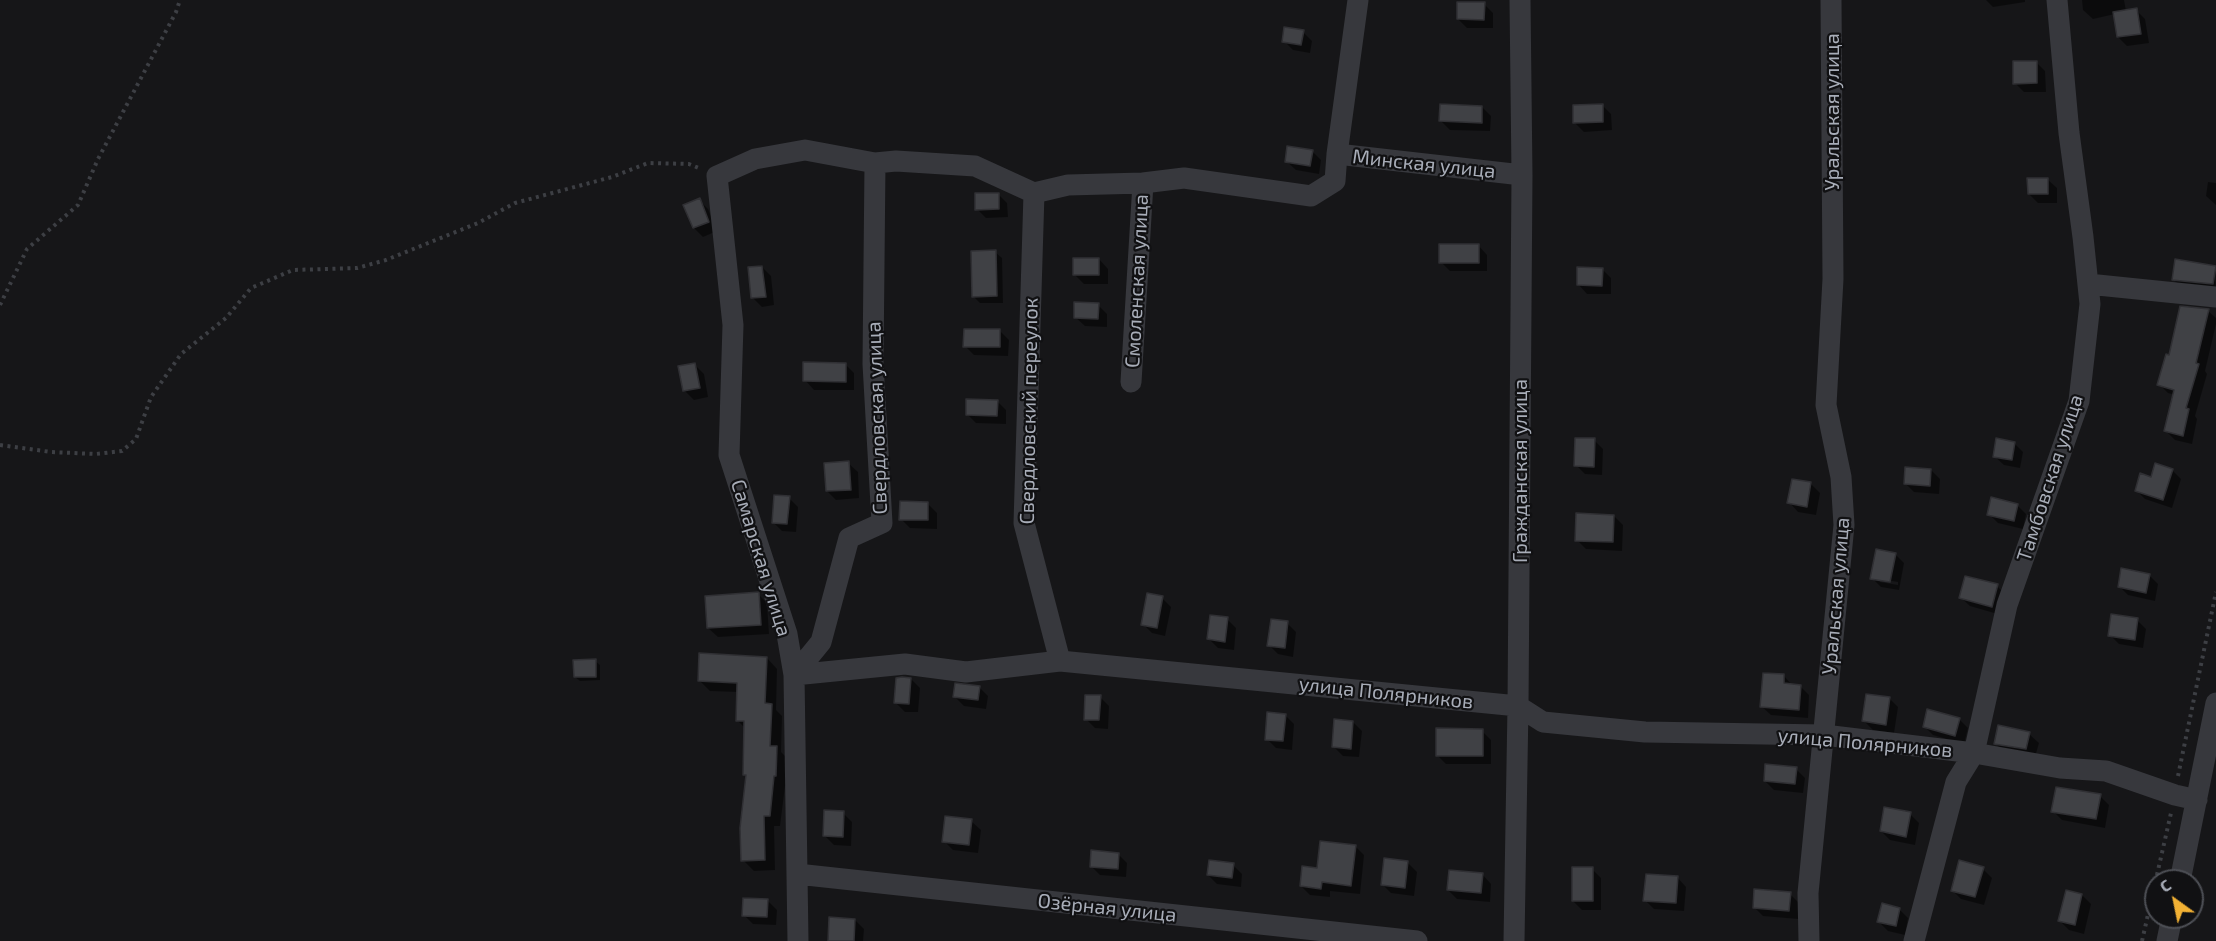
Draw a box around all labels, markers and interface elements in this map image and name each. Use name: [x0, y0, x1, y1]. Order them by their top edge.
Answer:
street label: Уральская улица: [1820, 33, 1844, 191]
street label: Минская улица: [1351, 145, 1497, 183]
street label: Смоленская улица: [1120, 193, 1154, 369]
street label: Свердловский переулок: [1015, 297, 1043, 525]
street label: Свердловская улица: [862, 321, 892, 515]
street label: Гражданская улица: [1508, 379, 1532, 563]
street label: Тамбовская улица: [2012, 391, 2088, 565]
street label: Самарская улица: [726, 477, 796, 639]
street label: Уральская улица: [1817, 516, 1855, 676]
street label: улица Полярников: [1298, 672, 1474, 714]
street label: улица Полярников: [1777, 723, 1953, 763]
north arrow: [2144, 869, 2204, 929]
text: С: [2156, 875, 2174, 896]
street label: Озёрная улица: [1036, 889, 1178, 927]

